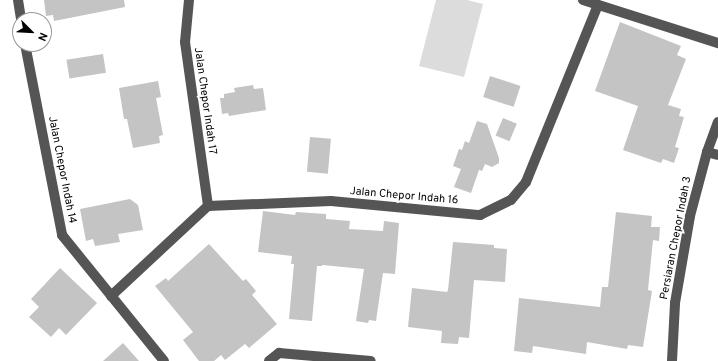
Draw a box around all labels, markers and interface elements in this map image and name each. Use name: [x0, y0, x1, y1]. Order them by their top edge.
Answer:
north arrow: [12, 12, 52, 52]
text: N: [34, 30, 50, 43]
street label: Jalan Chepor Indah 17: [191, 46, 219, 156]
street label: Jalan Chepor Indah 14: [45, 115, 79, 225]
street label: Persiaran Chepor Indah 3: [658, 175, 694, 301]
street label: Jalan Chepor Indah 16: [349, 185, 459, 207]

